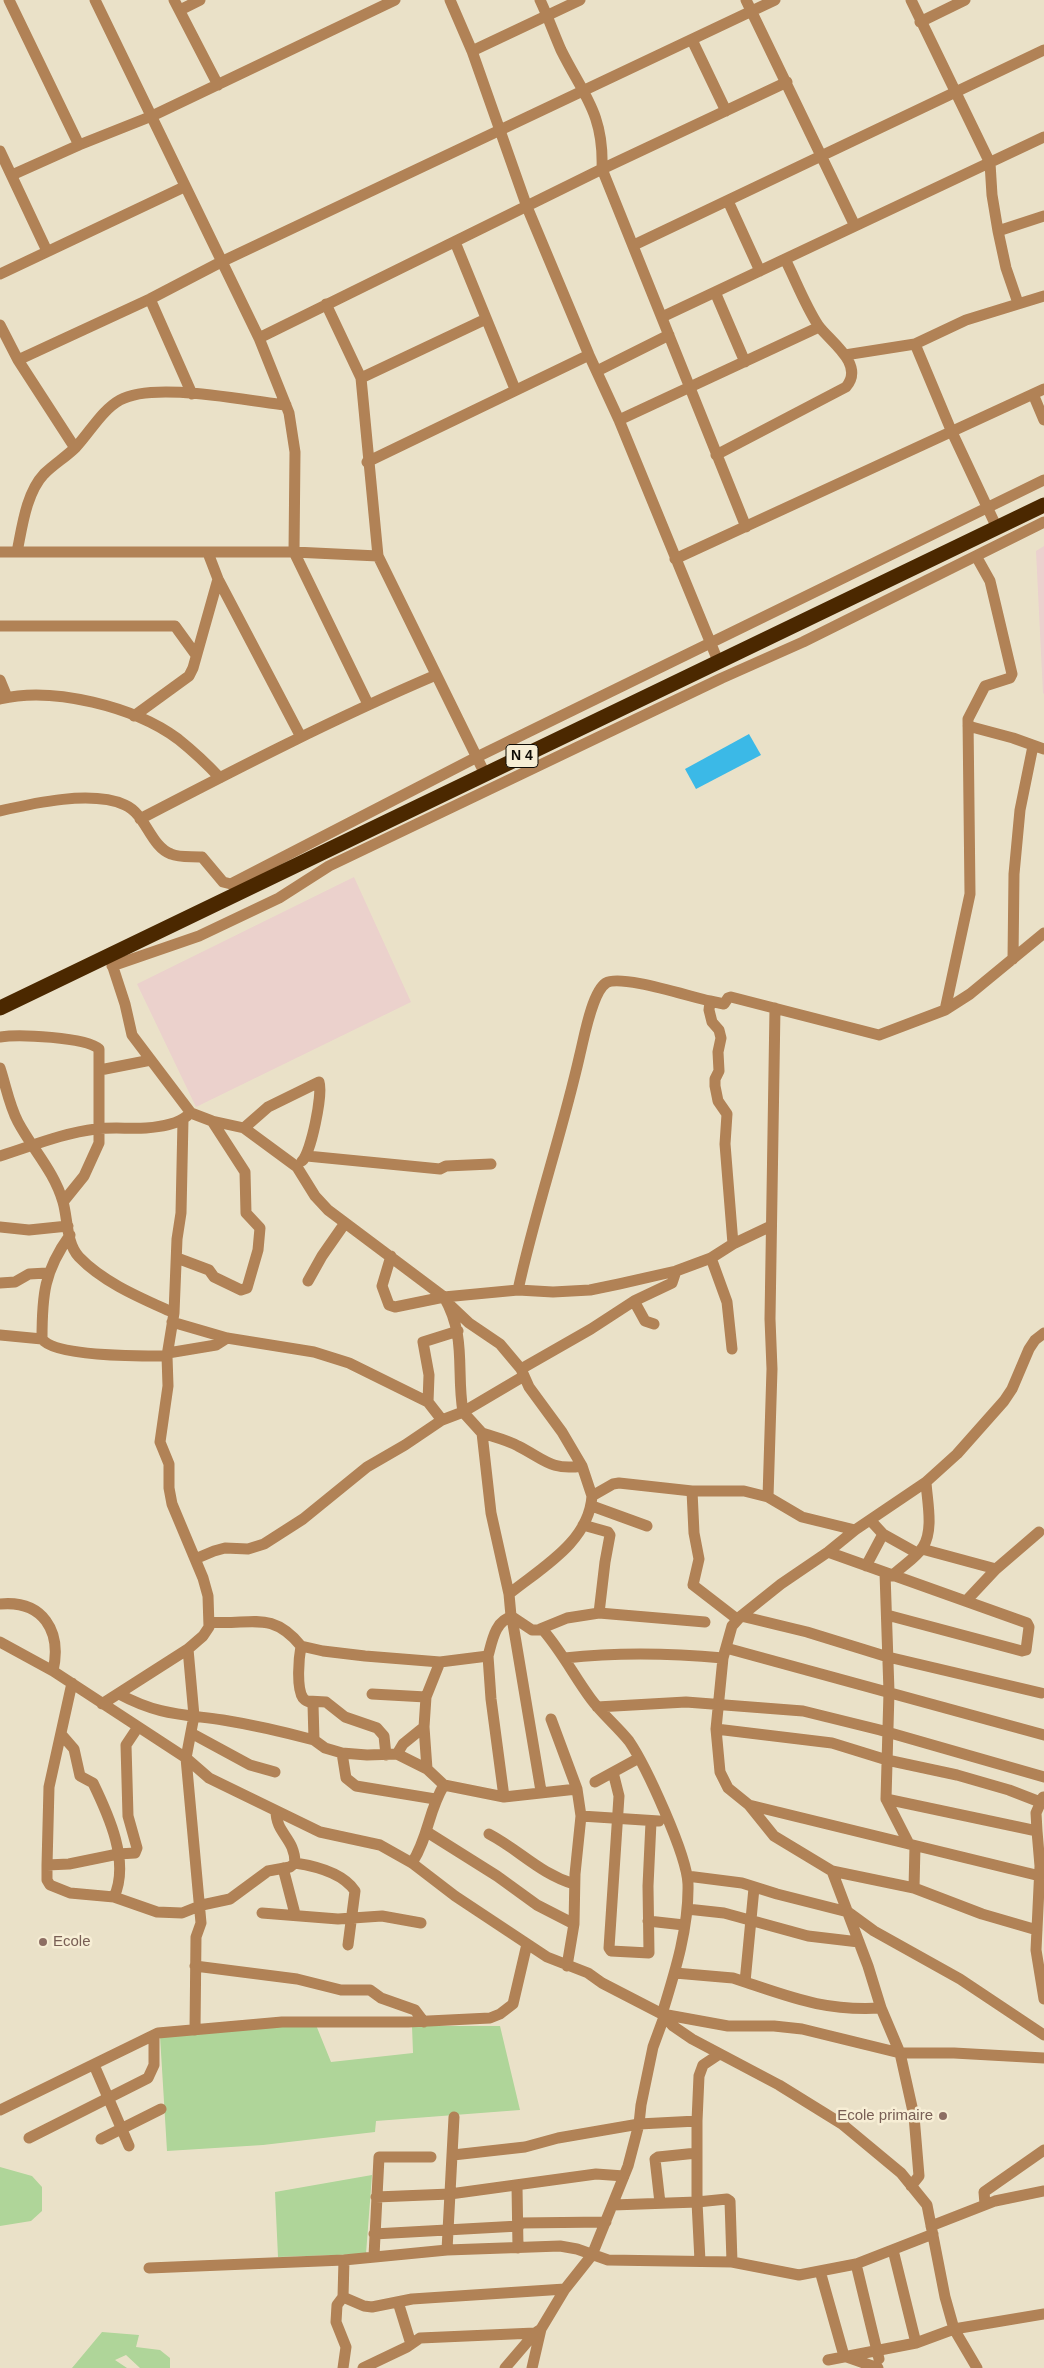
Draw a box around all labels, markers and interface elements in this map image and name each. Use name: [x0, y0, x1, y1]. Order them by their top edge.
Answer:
road number: N 4: [506, 744, 538, 768]
place label: Ecole: [53, 1933, 91, 1951]
marker: Ecole: [37, 1936, 49, 1948]
place label: Ecole primaire: [837, 2107, 933, 2125]
marker: Ecole primaire: [937, 2110, 949, 2122]

